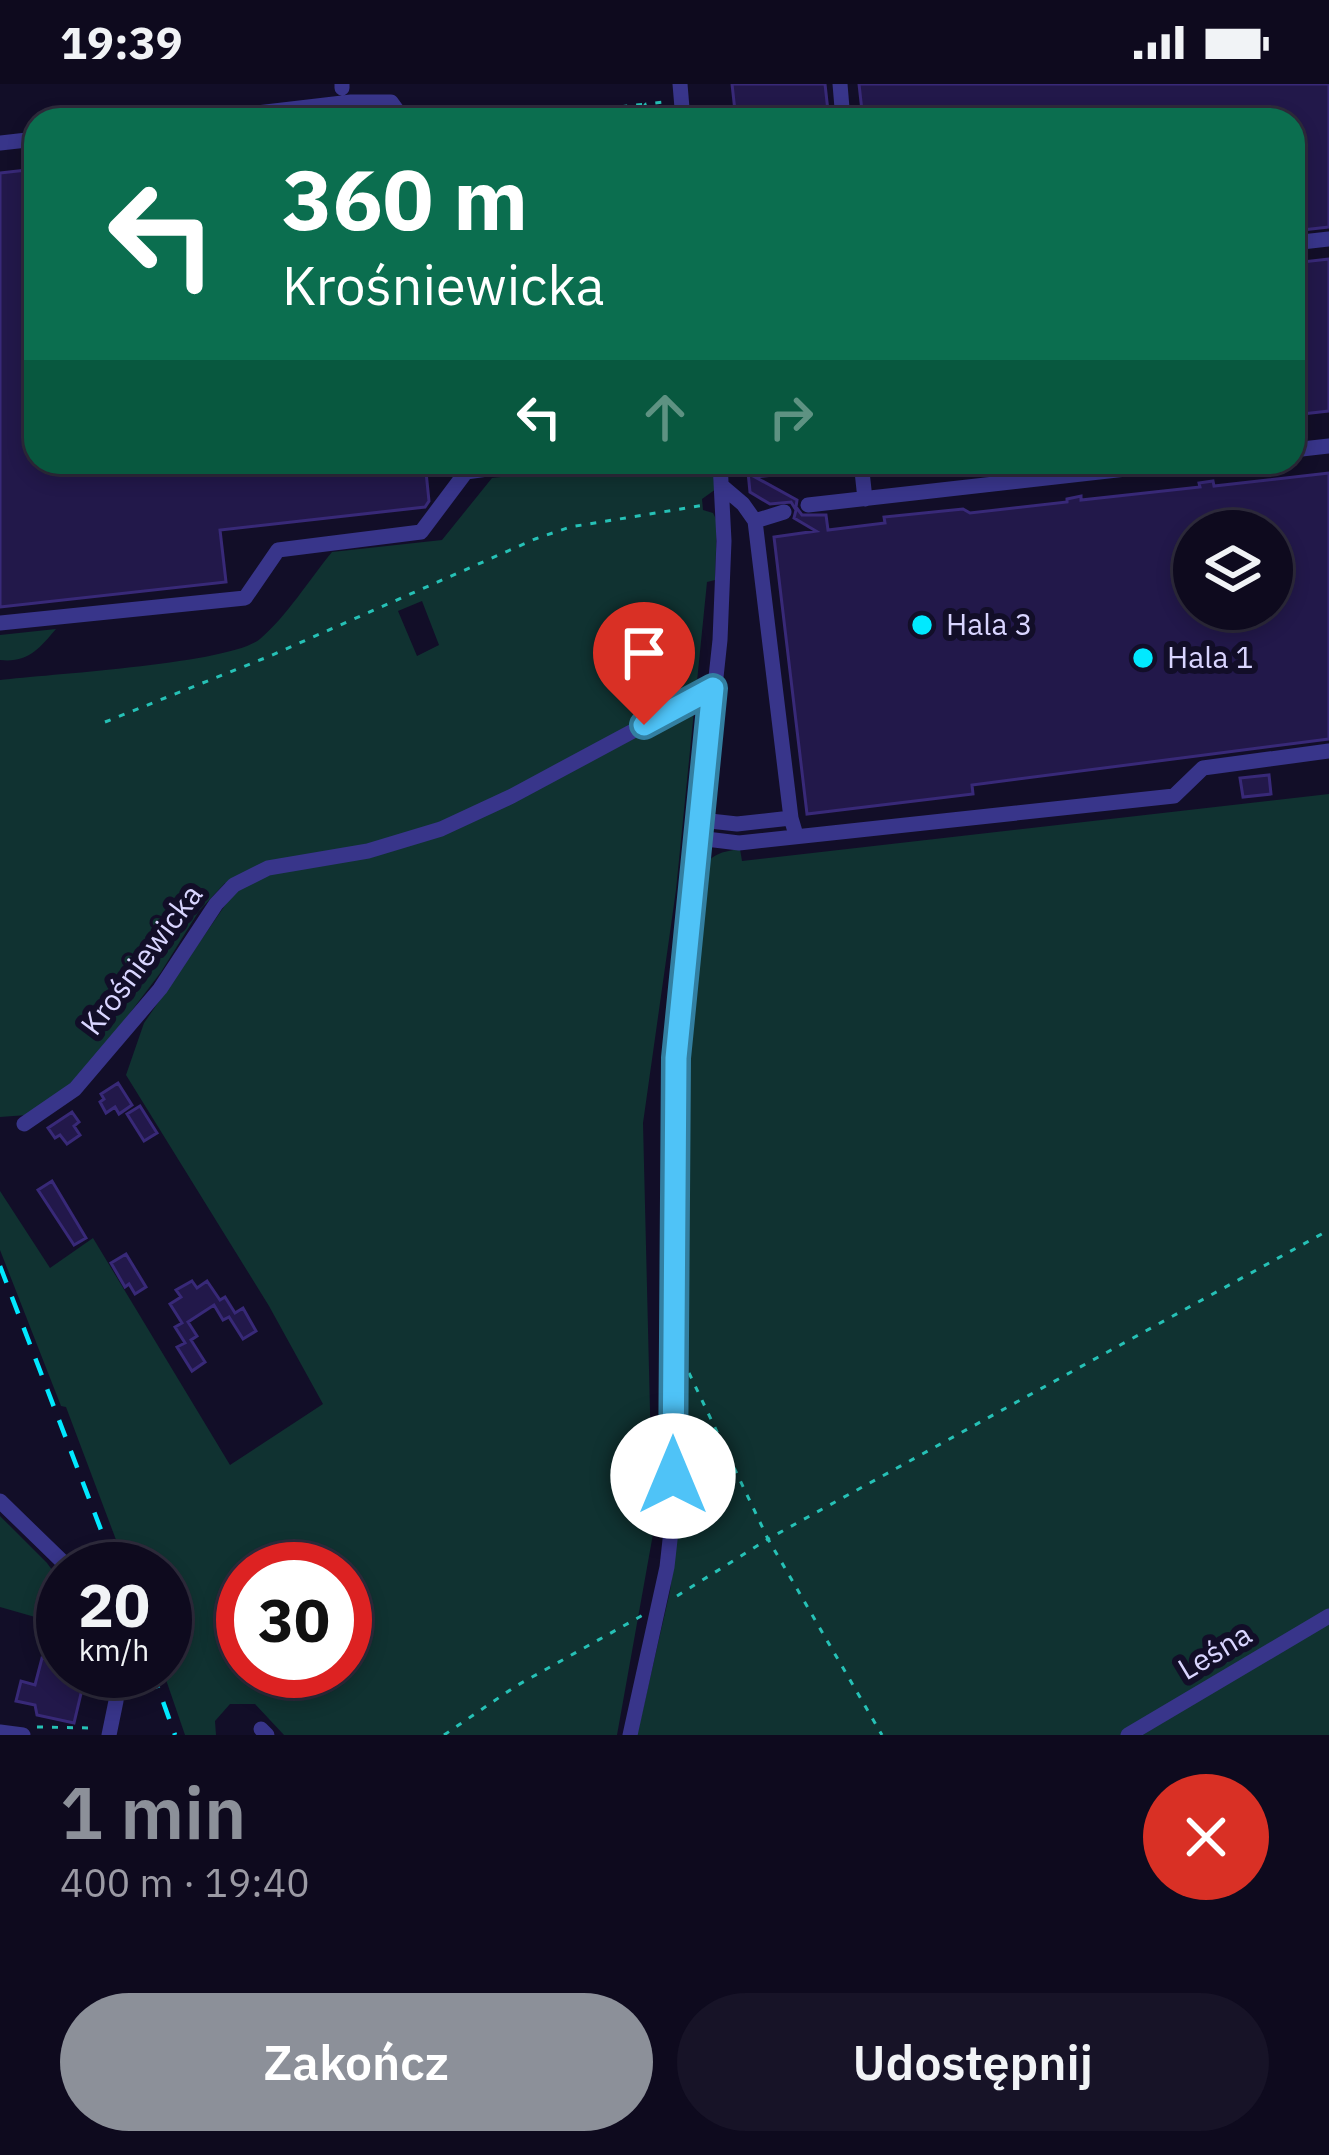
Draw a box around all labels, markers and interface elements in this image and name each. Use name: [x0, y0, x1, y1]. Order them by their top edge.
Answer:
text: 19:39: [60, 13, 183, 71]
text: 360 m: [282, 144, 528, 253]
icon: left: [84, 156, 240, 312]
text: Krośniewicka: [282, 250, 605, 320]
icon: left: [506, 384, 572, 450]
icon: ahead: [632, 384, 698, 450]
icon: right: [758, 384, 824, 450]
map controls: [1173, 510, 1293, 630]
button: layers: [1173, 510, 1293, 630]
pin: [593, 602, 695, 725]
place label: Hala 3: [946, 604, 1033, 643]
marker: Hala 3: [909, 612, 935, 638]
icon: arrive: [611, 620, 677, 686]
place label: Hala 1: [1167, 637, 1254, 676]
marker: Hala 1: [1130, 645, 1156, 671]
street label: Krośniewicka: [71, 876, 210, 1042]
position arrow: [610, 1413, 736, 1539]
speed limit sign: 30: [216, 1542, 372, 1698]
text: 20: [78, 1565, 150, 1644]
street label: Leśna: [1170, 1614, 1258, 1688]
text: km/h: [79, 1630, 149, 1669]
text: 1 min: [60, 1765, 246, 1859]
button: close: [1143, 1774, 1269, 1900]
text: 400 m · 19:40: [60, 1857, 310, 1908]
button: Zakończ: [60, 1993, 653, 2131]
button: Udostępnij: [677, 1993, 1269, 2131]

